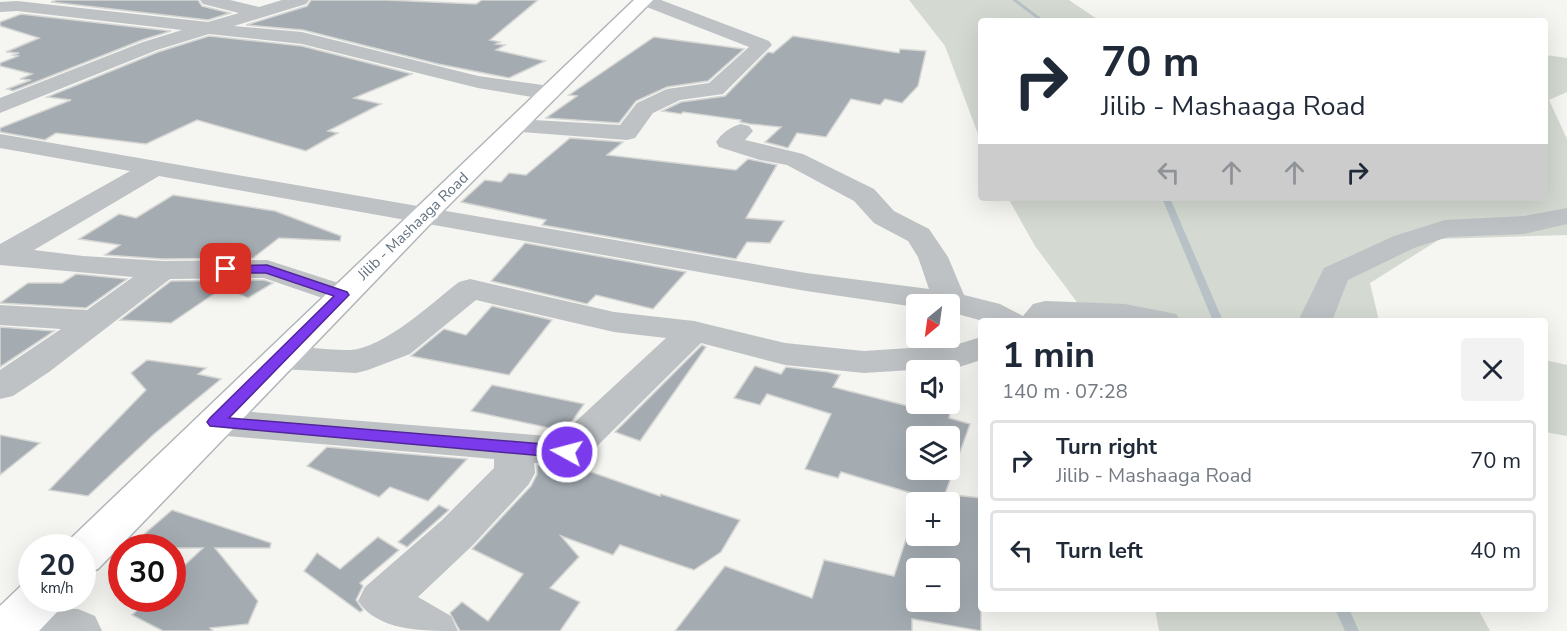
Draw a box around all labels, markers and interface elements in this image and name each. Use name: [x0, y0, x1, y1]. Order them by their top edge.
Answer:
text: 70 m: [1101, 34, 1200, 91]
icon: right: [1002, 42, 1080, 120]
text: Jilib - Mashaaga Road: [1101, 88, 1366, 125]
icon: left: [1152, 156, 1185, 189]
icon: ahead: [1215, 156, 1248, 189]
icon: ahead: [1278, 156, 1311, 189]
icon: right: [1341, 156, 1374, 189]
street label: Jilib - Mashaaga Road: [352, 168, 473, 285]
pin: [200, 243, 251, 294]
icon: arrive: [209, 252, 242, 285]
north arrow: [906, 294, 960, 348]
map controls: [906, 294, 960, 612]
text: 1 min: [1002, 331, 1095, 380]
button: close: [1461, 338, 1524, 401]
button: sound: [906, 360, 960, 414]
text: 140 m · 07:28: [1002, 378, 1128, 405]
position arrow: [535, 420, 599, 484]
button: layers: [906, 426, 960, 480]
text: Turn right: [1056, 432, 1157, 462]
icon: right: [1005, 444, 1038, 477]
text: 70 m: [1470, 446, 1521, 476]
text: Jilib - Mashaaga Road: [1056, 462, 1252, 489]
button: +: [906, 492, 960, 546]
speed limit sign: 30: [108, 534, 186, 612]
icon: left: [1005, 534, 1038, 567]
text: Turn left: [1056, 536, 1143, 566]
text: 40 m: [1470, 536, 1521, 566]
text: 20: [39, 545, 75, 586]
button: −: [906, 558, 960, 612]
text: km/h: [40, 578, 74, 598]

